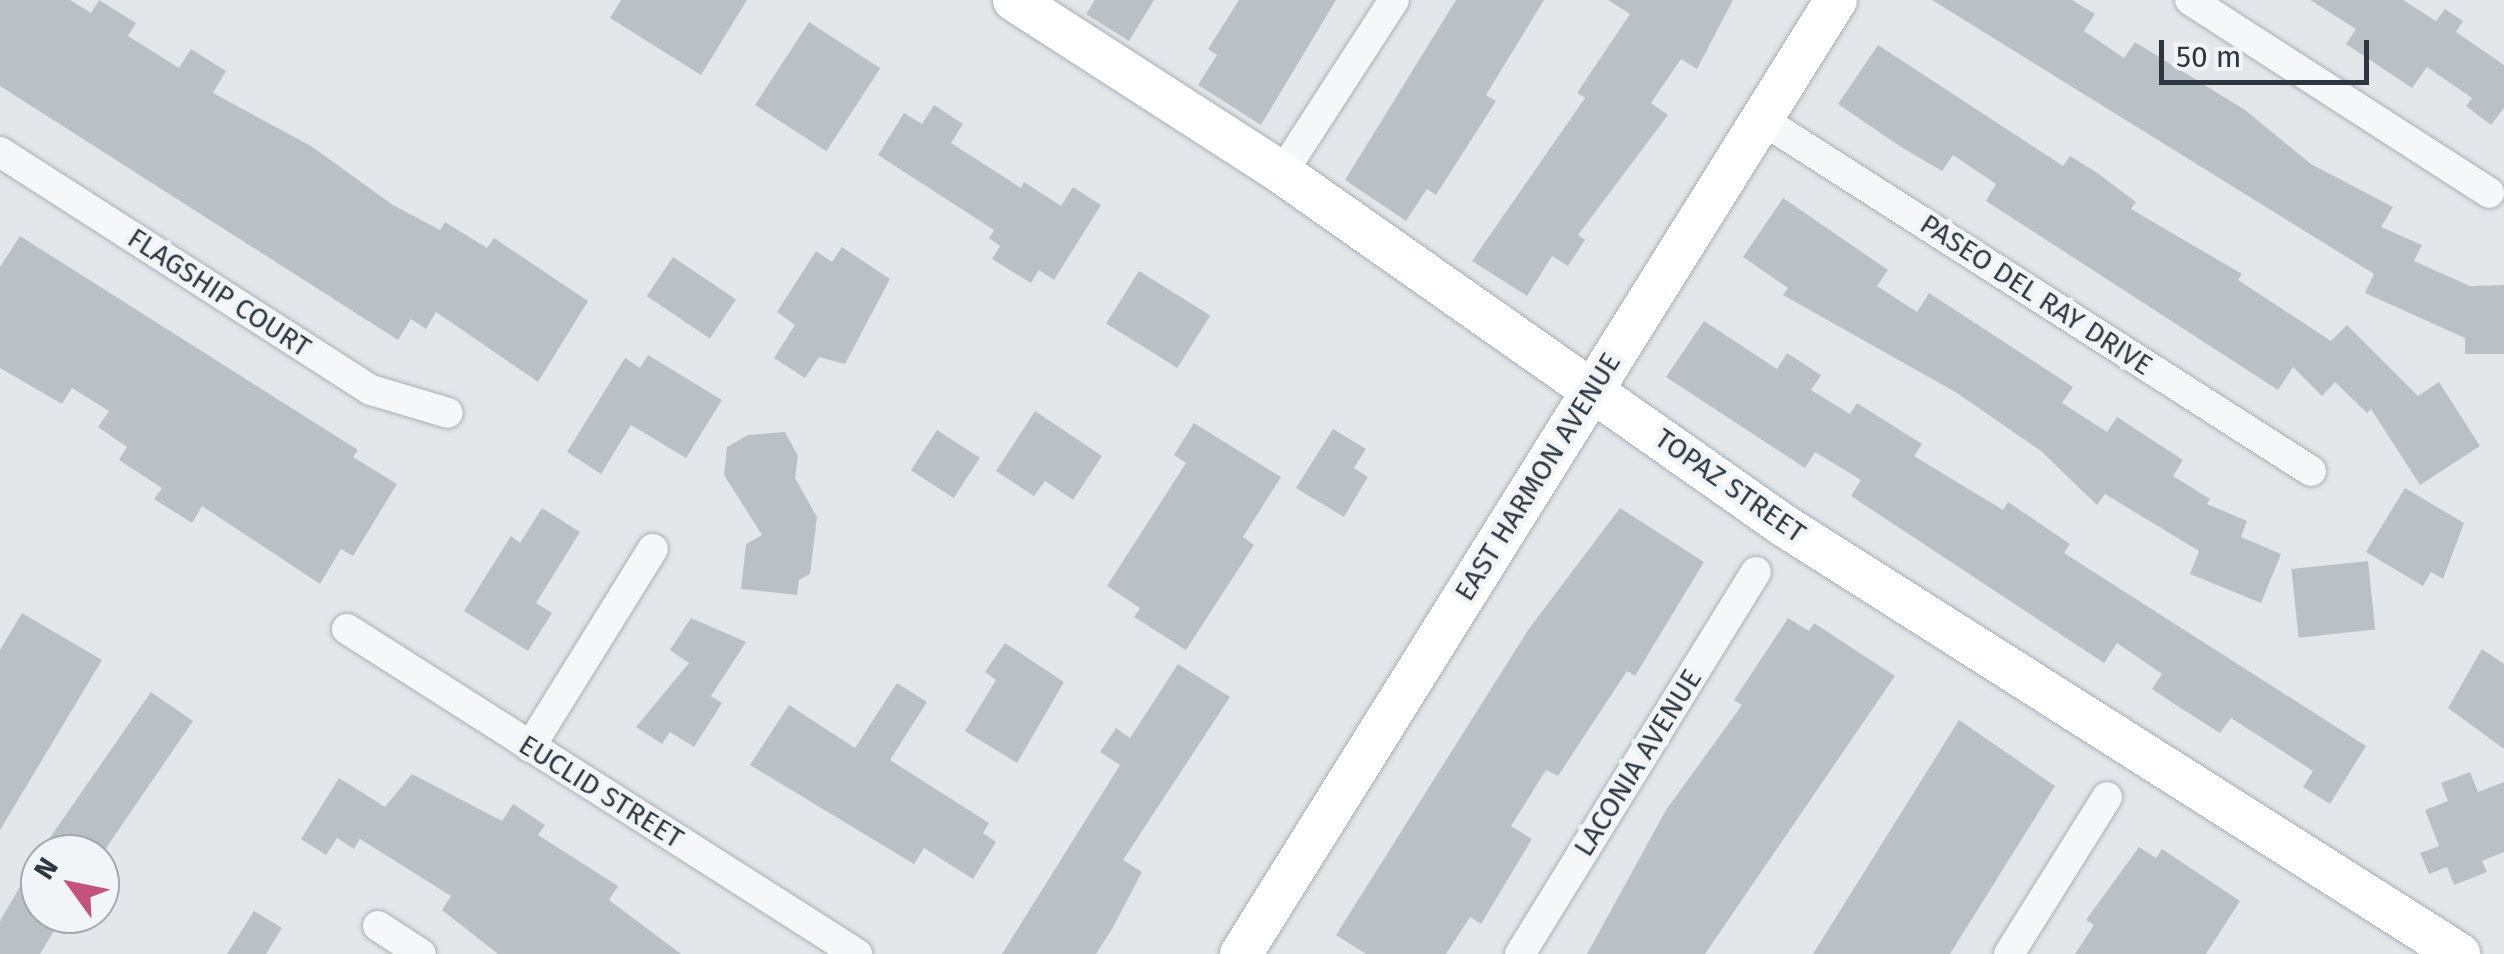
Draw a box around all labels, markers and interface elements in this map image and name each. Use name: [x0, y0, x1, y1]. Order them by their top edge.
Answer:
scale bar: [2164, 20, 2374, 82]
text: 50 m: [2176, 39, 2241, 75]
street label: PASEO DEL RAY DRIVE: [1914, 207, 2158, 383]
street label: FLAGSHIP COURT: [121, 221, 317, 365]
street label: EAST HARMON AVENUE: [1448, 347, 1628, 607]
street label: TOPAZ STREET: [1648, 422, 1812, 550]
street label: LACONIA AVENUE: [1567, 663, 1709, 863]
street label: EUCLID STREET: [513, 728, 689, 856]
north arrow: [20, 834, 120, 934]
text: N: [27, 852, 65, 885]

